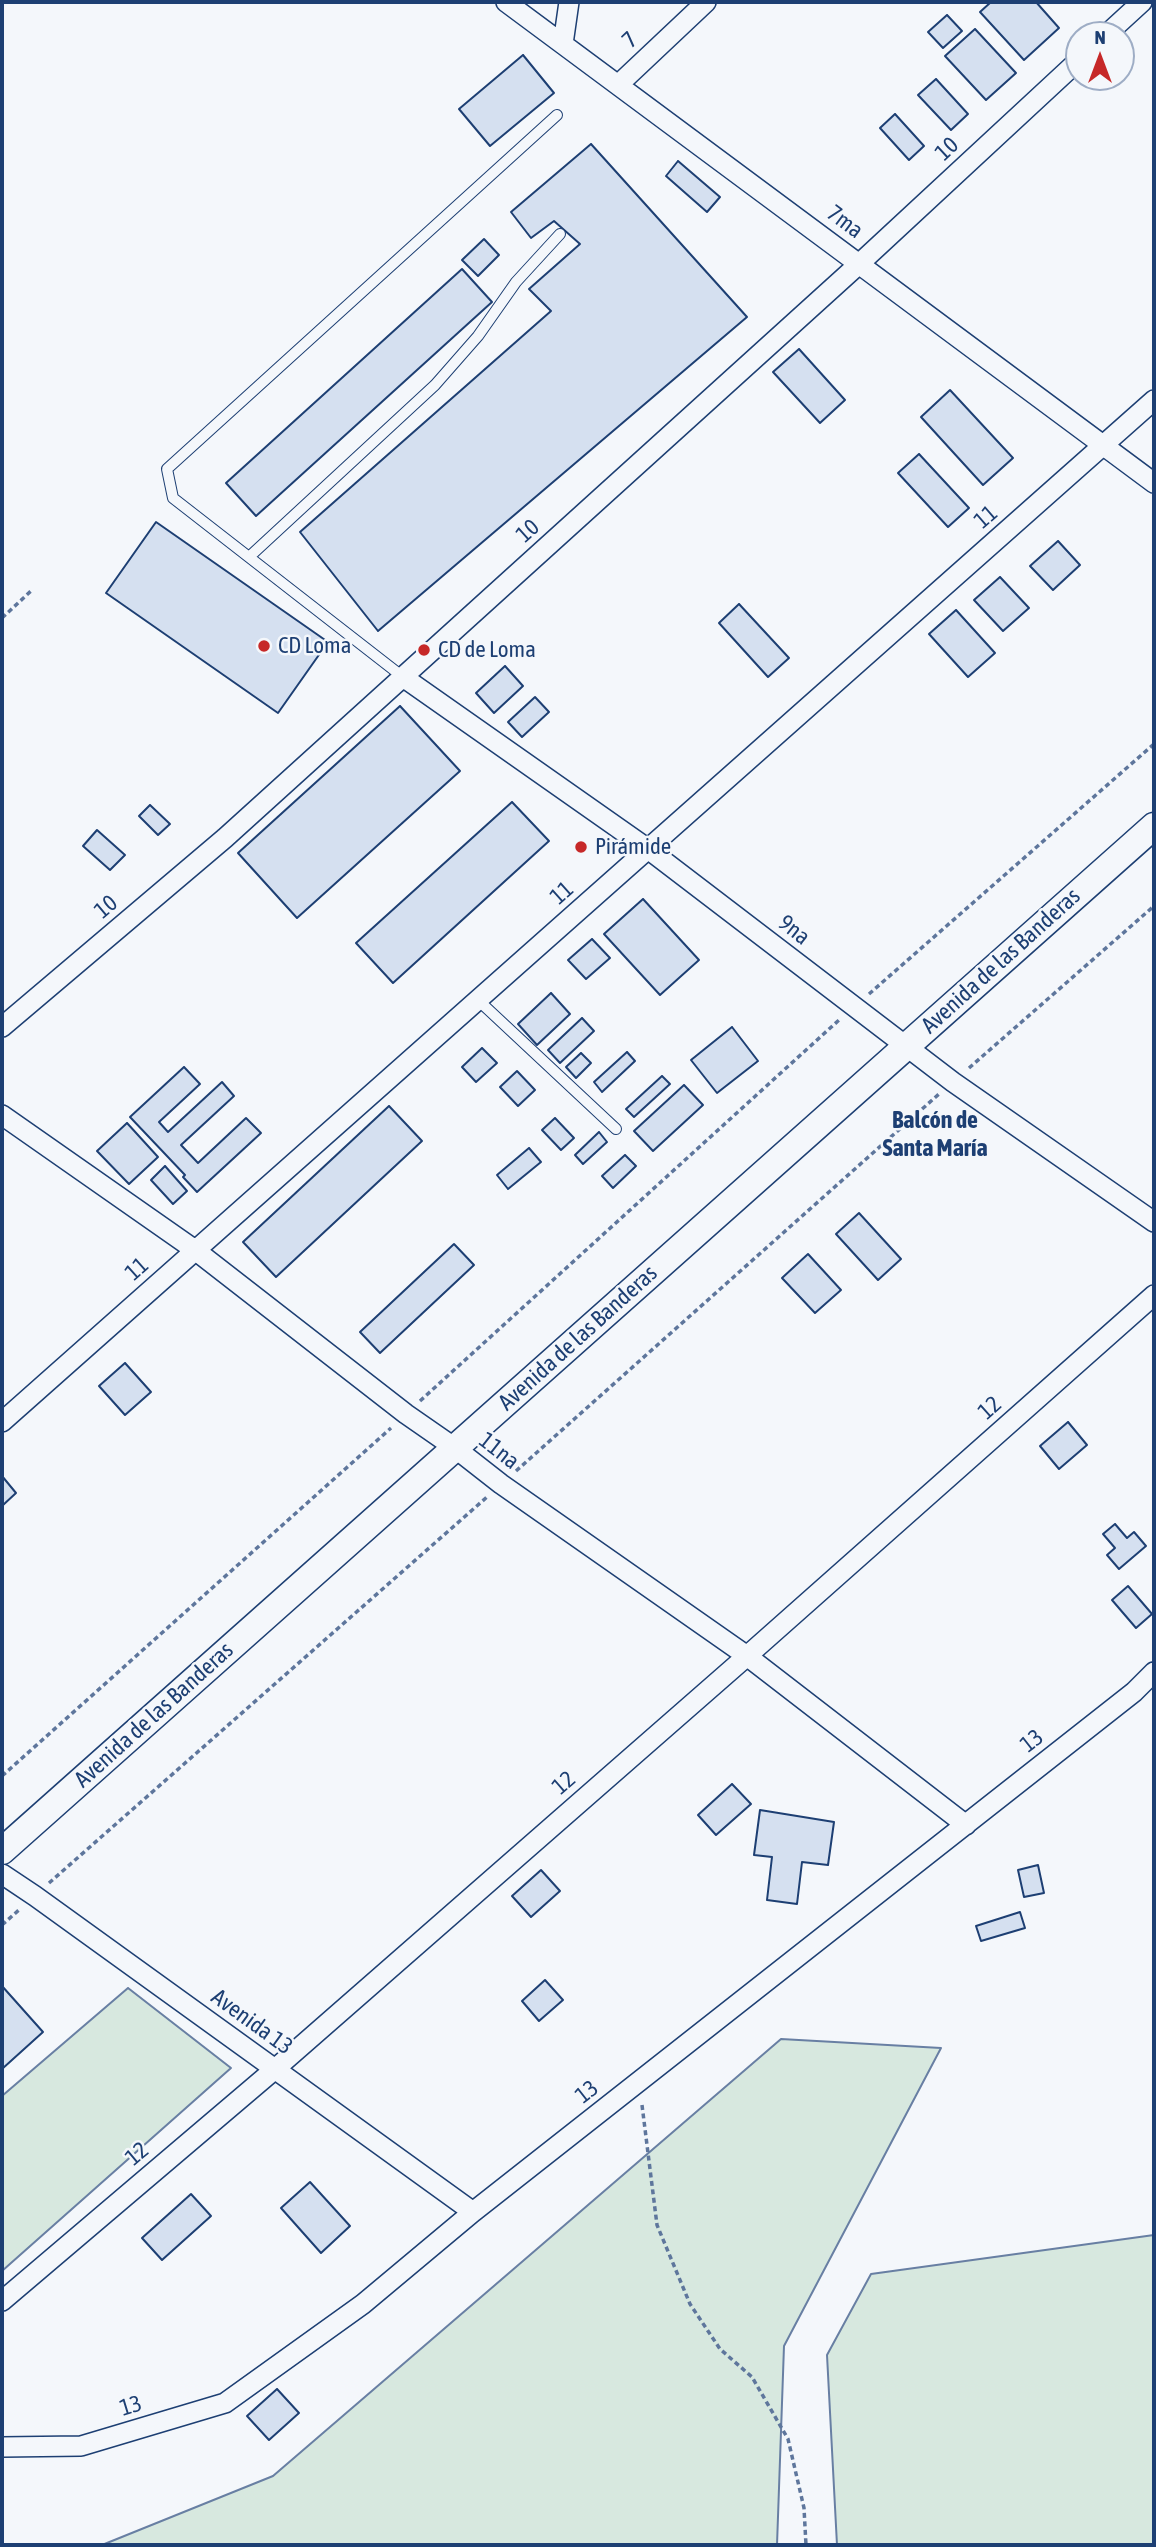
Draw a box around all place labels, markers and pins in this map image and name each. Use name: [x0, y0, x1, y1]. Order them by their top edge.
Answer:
place label: CD Loma: [278, 632, 351, 660]
place label: CD de Loma: [438, 636, 536, 664]
marker: CD Loma: [256, 638, 272, 654]
marker: CD de Loma: [416, 642, 432, 658]
place label: Pirámide: [595, 833, 671, 861]
marker: Pirámide: [573, 839, 589, 855]

